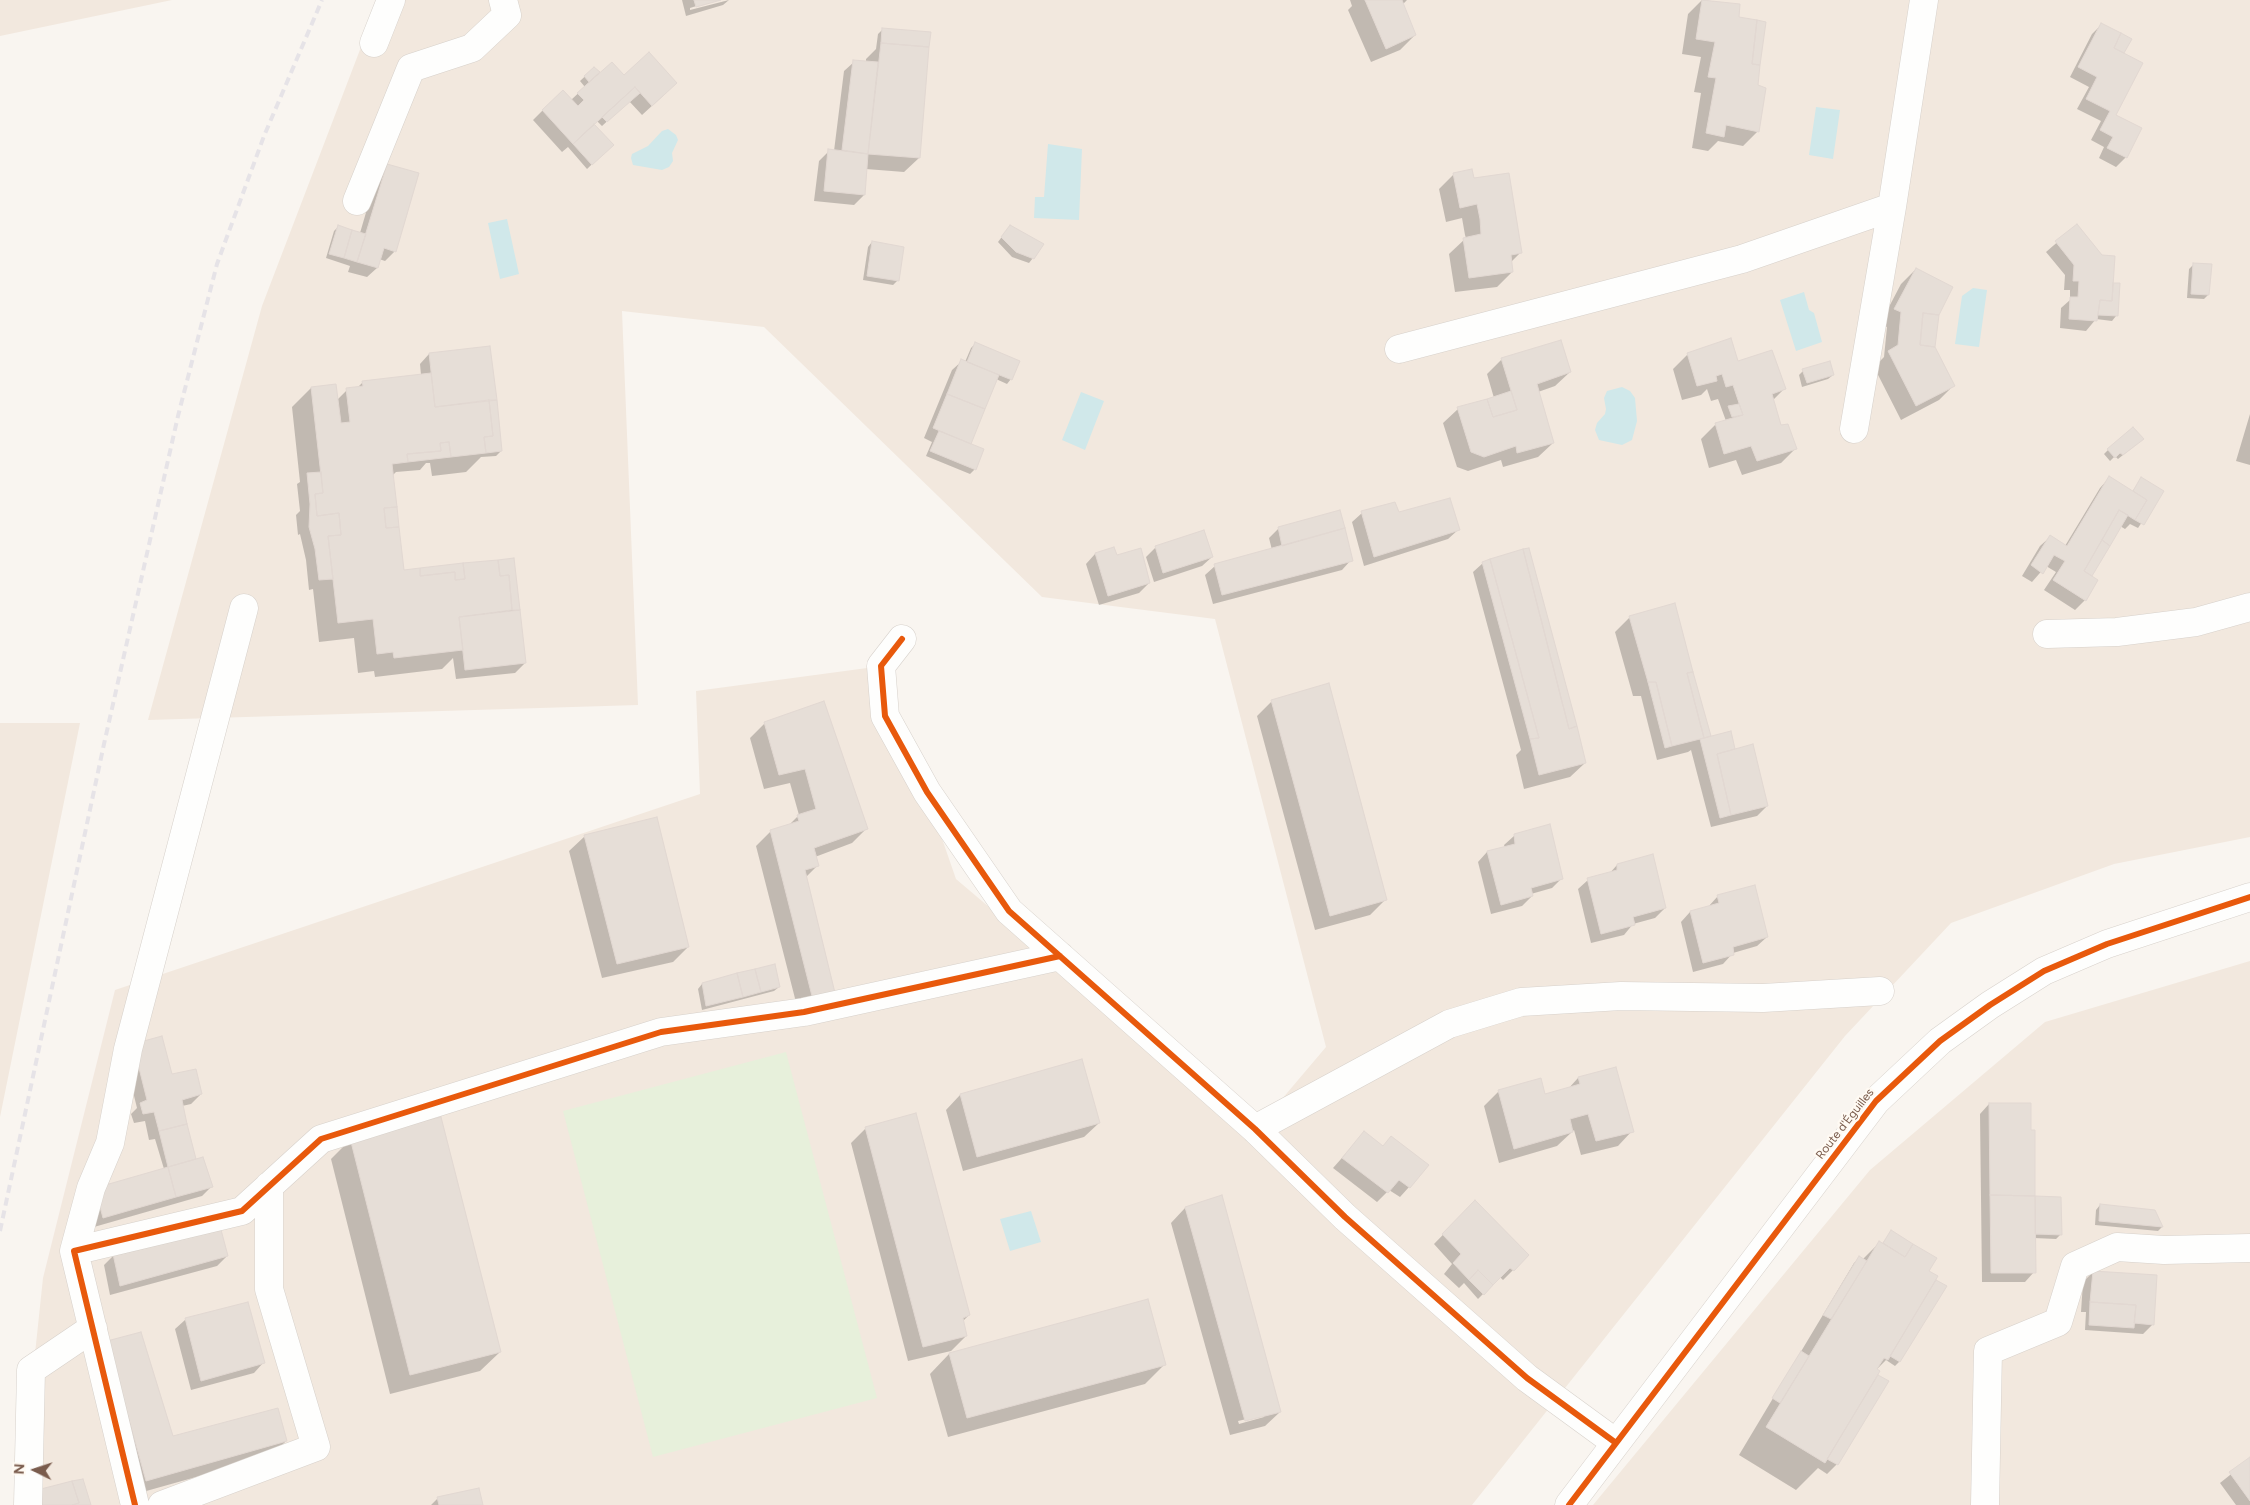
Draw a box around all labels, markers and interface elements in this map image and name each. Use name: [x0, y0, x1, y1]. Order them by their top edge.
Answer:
street label: Route d'Éguilles: [1813, 1086, 1877, 1162]
north arrow: [10, 1445, 60, 1495]
text: N: [11, 1463, 28, 1475]

